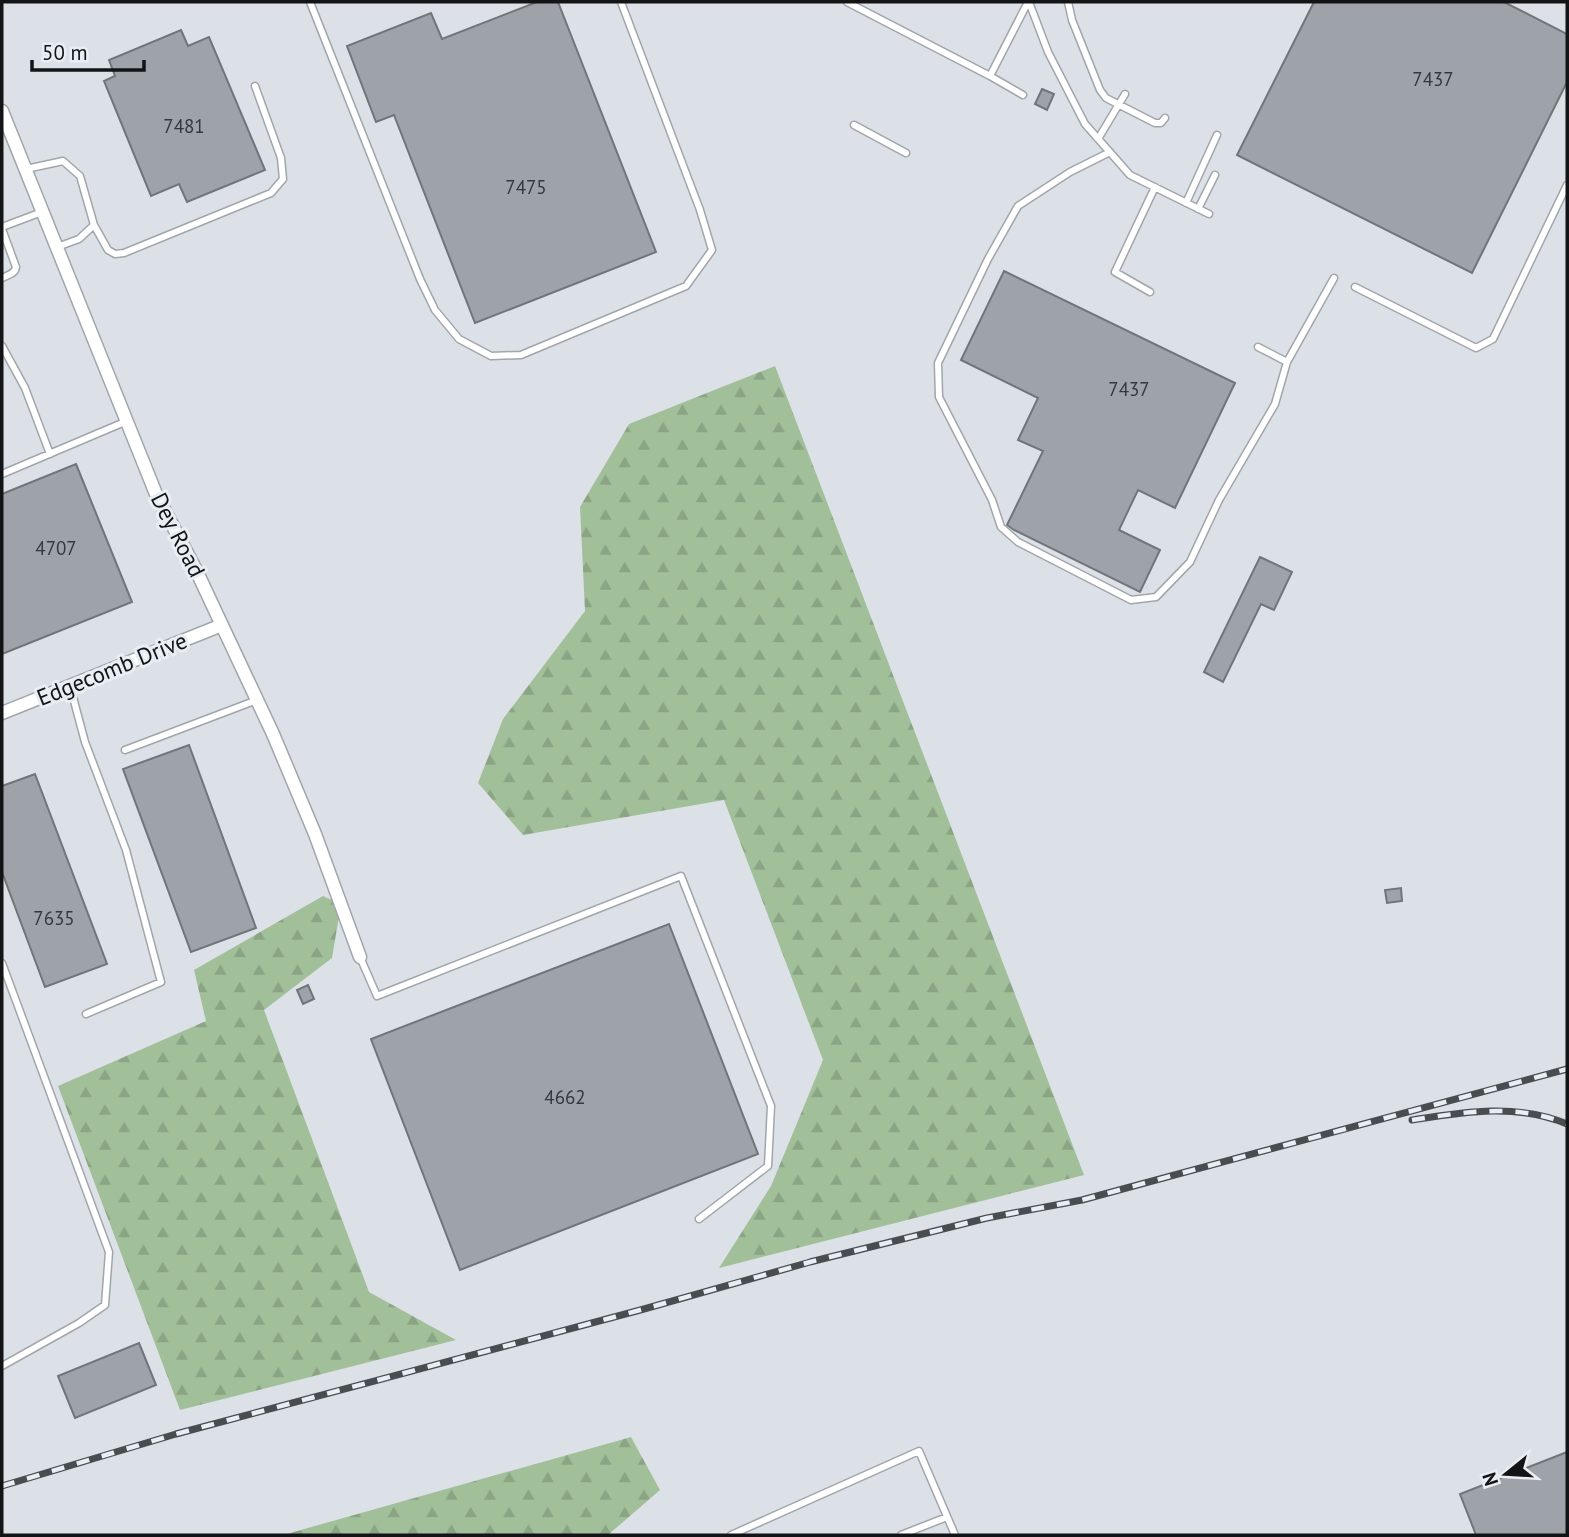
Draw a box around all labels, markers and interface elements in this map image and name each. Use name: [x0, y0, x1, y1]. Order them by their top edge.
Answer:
scale bar: [32, 28, 144, 72]
text: 50 m: [42, 39, 88, 66]
house number: 7437: [1412, 67, 1454, 91]
house number: 7481: [163, 114, 205, 138]
house number: 7475: [505, 175, 547, 199]
house number: 7437: [1108, 377, 1150, 401]
street label: Dey Road: [145, 488, 212, 582]
house number: 4707: [35, 536, 77, 560]
street label: Edgecomb Drive: [32, 625, 191, 712]
house number: 7635: [33, 906, 75, 930]
house number: 4662: [544, 1085, 586, 1109]
north arrow: [1471, 1439, 1541, 1509]
text: N: [1476, 1470, 1503, 1489]

